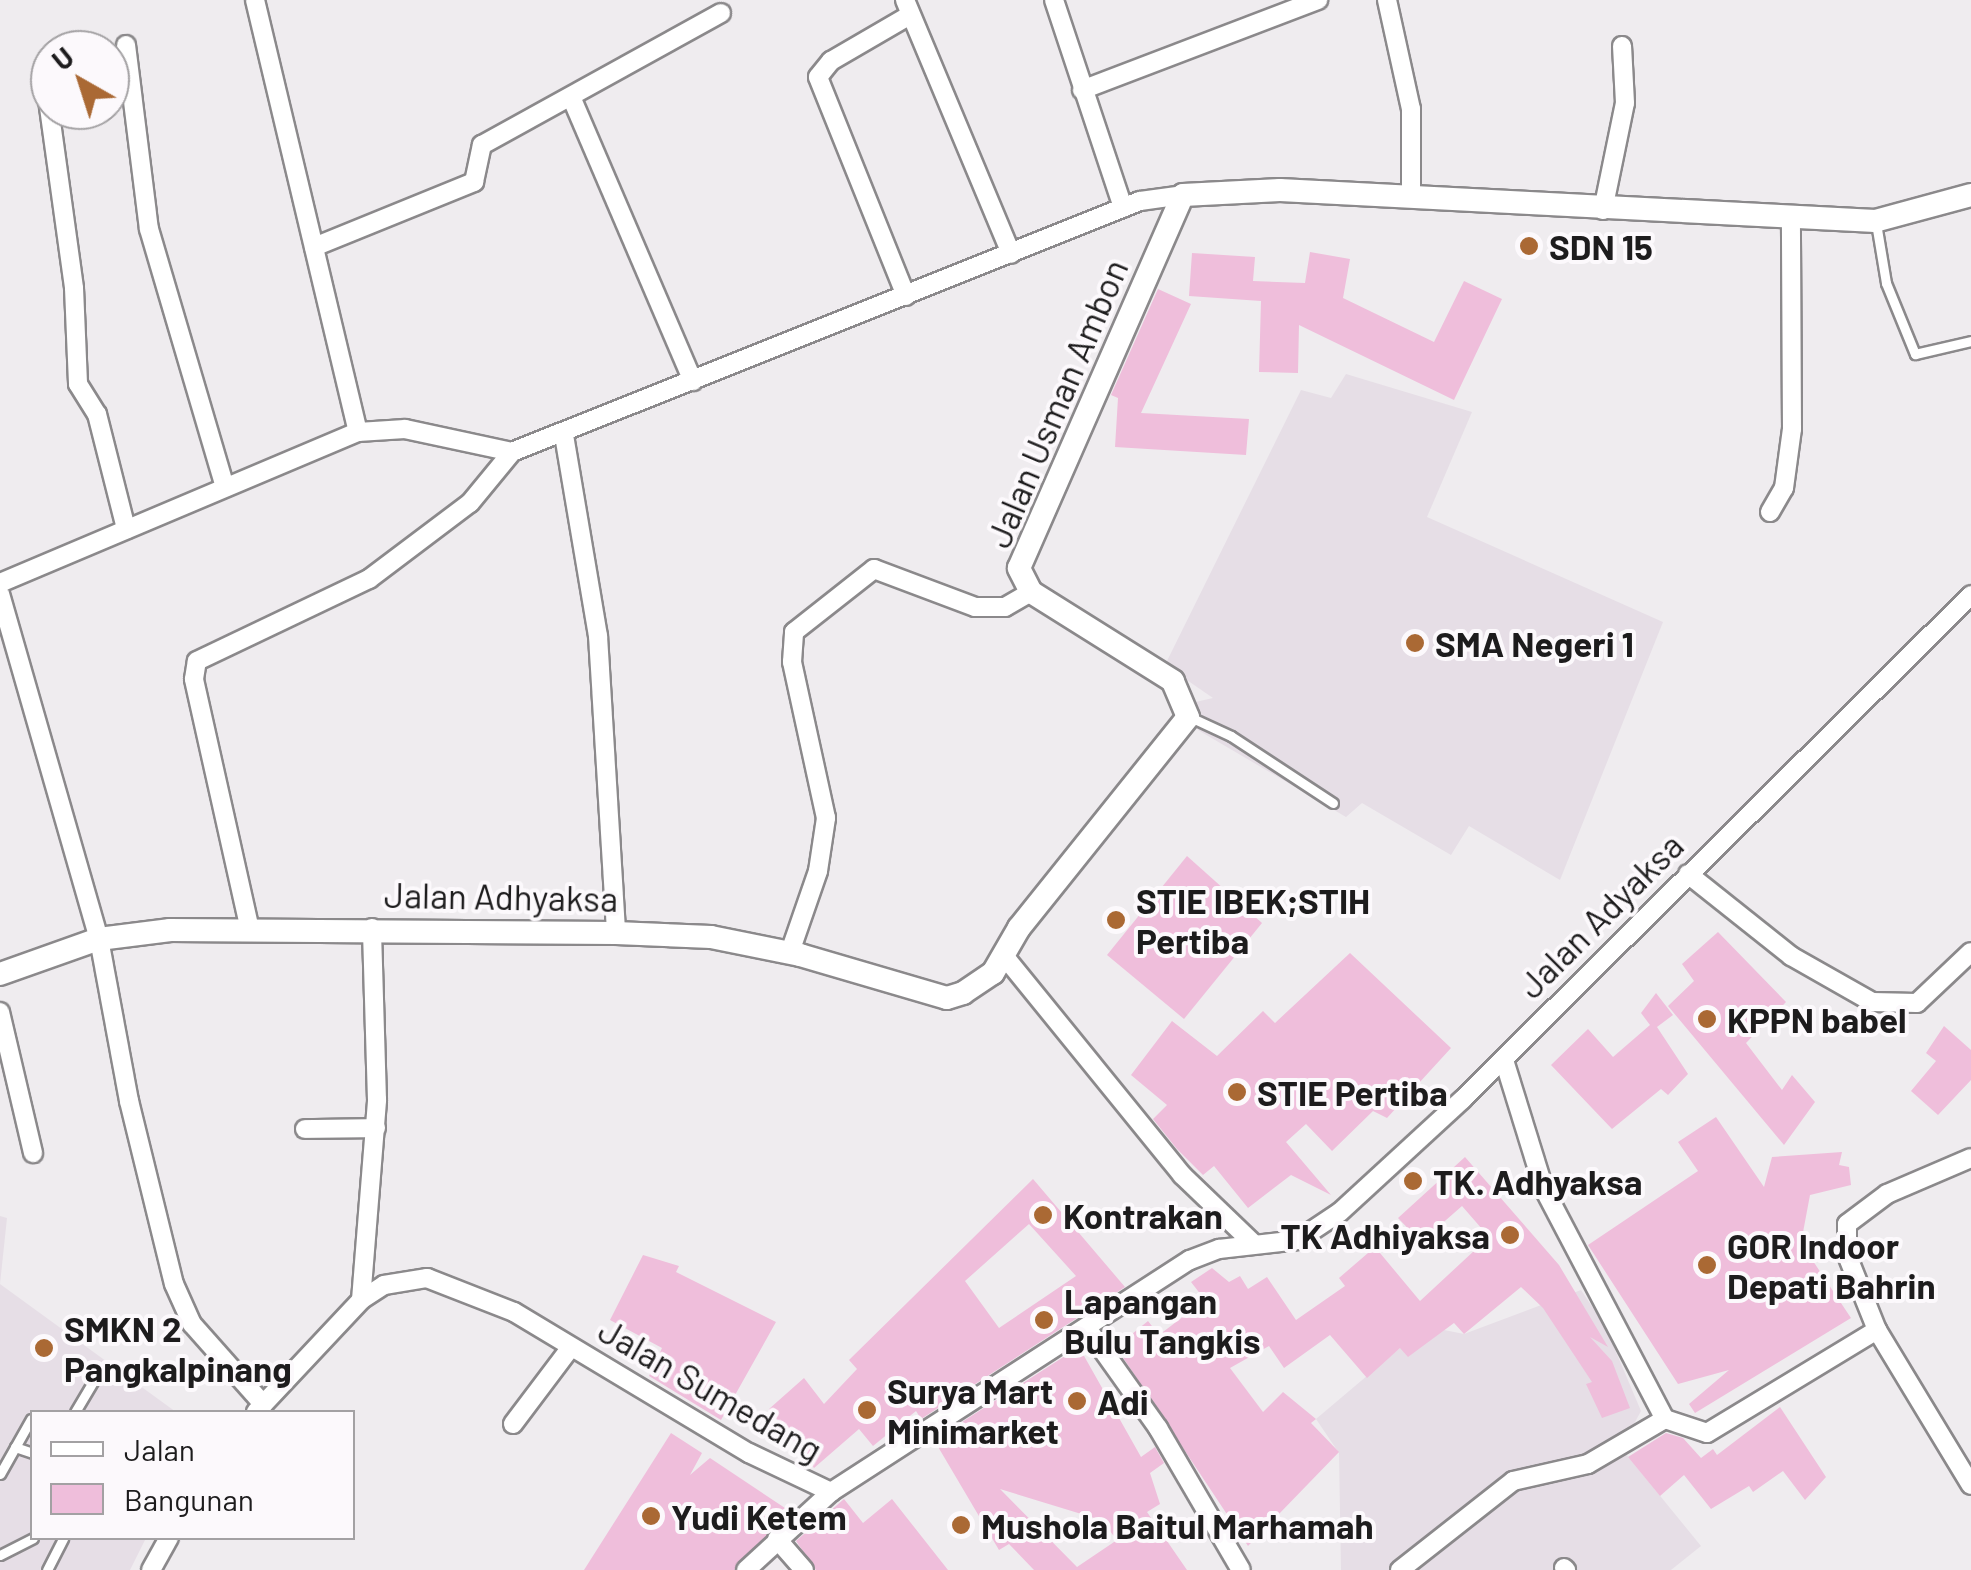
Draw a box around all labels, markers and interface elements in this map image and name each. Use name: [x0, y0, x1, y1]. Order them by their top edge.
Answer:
north arrow: [30, 30, 130, 130]
text: U: [45, 39, 80, 77]
place label: SDN 15: [1549, 225, 1653, 267]
marker: SDN 15: [1518, 235, 1540, 257]
street label: Jalan Usman Ambon: [976, 253, 1136, 553]
place label: SMA Negeri 1: [1435, 622, 1634, 664]
marker: SMA Negeri 1: [1404, 632, 1426, 654]
street label: Jalan Adyaksa: [1509, 824, 1691, 1006]
street label: Jalan Adhyaksa: [384, 873, 618, 919]
place label: STIE IBEK;STIH Pertiba: [1136, 879, 1370, 961]
marker: STIE IBEK;STIH Pertiba: [1105, 909, 1127, 931]
place label: KPPN babel: [1727, 998, 1907, 1040]
marker: KPPN babel: [1696, 1008, 1718, 1030]
place label: STIE Pertiba: [1257, 1071, 1448, 1113]
marker: STIE Pertiba: [1226, 1081, 1248, 1103]
place label: TK. Adhyaksa: [1433, 1160, 1642, 1202]
marker: TK. Adhyaksa: [1402, 1170, 1424, 1192]
place label: Kontrakan: [1063, 1194, 1223, 1236]
marker: Kontrakan: [1032, 1204, 1054, 1226]
place label: TK Adhiyaksa: [1280, 1214, 1490, 1256]
marker: TK Adhiyaksa: [1499, 1224, 1521, 1246]
place label: GOR Indoor Depati Bahrin: [1727, 1224, 1936, 1306]
marker: GOR Indoor Depati Bahrin: [1696, 1254, 1718, 1276]
place label: Lapangan Bulu Tangkis: [1064, 1279, 1261, 1361]
place label: SMKN 2 Pangkalpinang: [64, 1307, 292, 1389]
street label: Jalan Sumedang: [592, 1308, 830, 1470]
marker: Lapangan Bulu Tangkis: [1033, 1309, 1055, 1331]
marker: SMKN 2 Pangkalpinang: [33, 1337, 55, 1359]
place label: Surya Mart Minimarket: [887, 1369, 1059, 1451]
place label: Adi: [1097, 1380, 1149, 1422]
marker: Adi: [1066, 1390, 1088, 1412]
marker: Surya Mart Minimarket: [856, 1399, 878, 1421]
legend: [30, 1410, 355, 1540]
text: Jalan: [124, 1431, 195, 1467]
text: Bangunan: [124, 1481, 254, 1517]
place label: Yudi Ketem: [671, 1495, 847, 1537]
place label: Mushola Baitul Marhamah: [981, 1504, 1374, 1546]
marker: Yudi Ketem: [640, 1505, 662, 1527]
marker: Mushola Baitul Marhamah: [950, 1514, 972, 1536]

